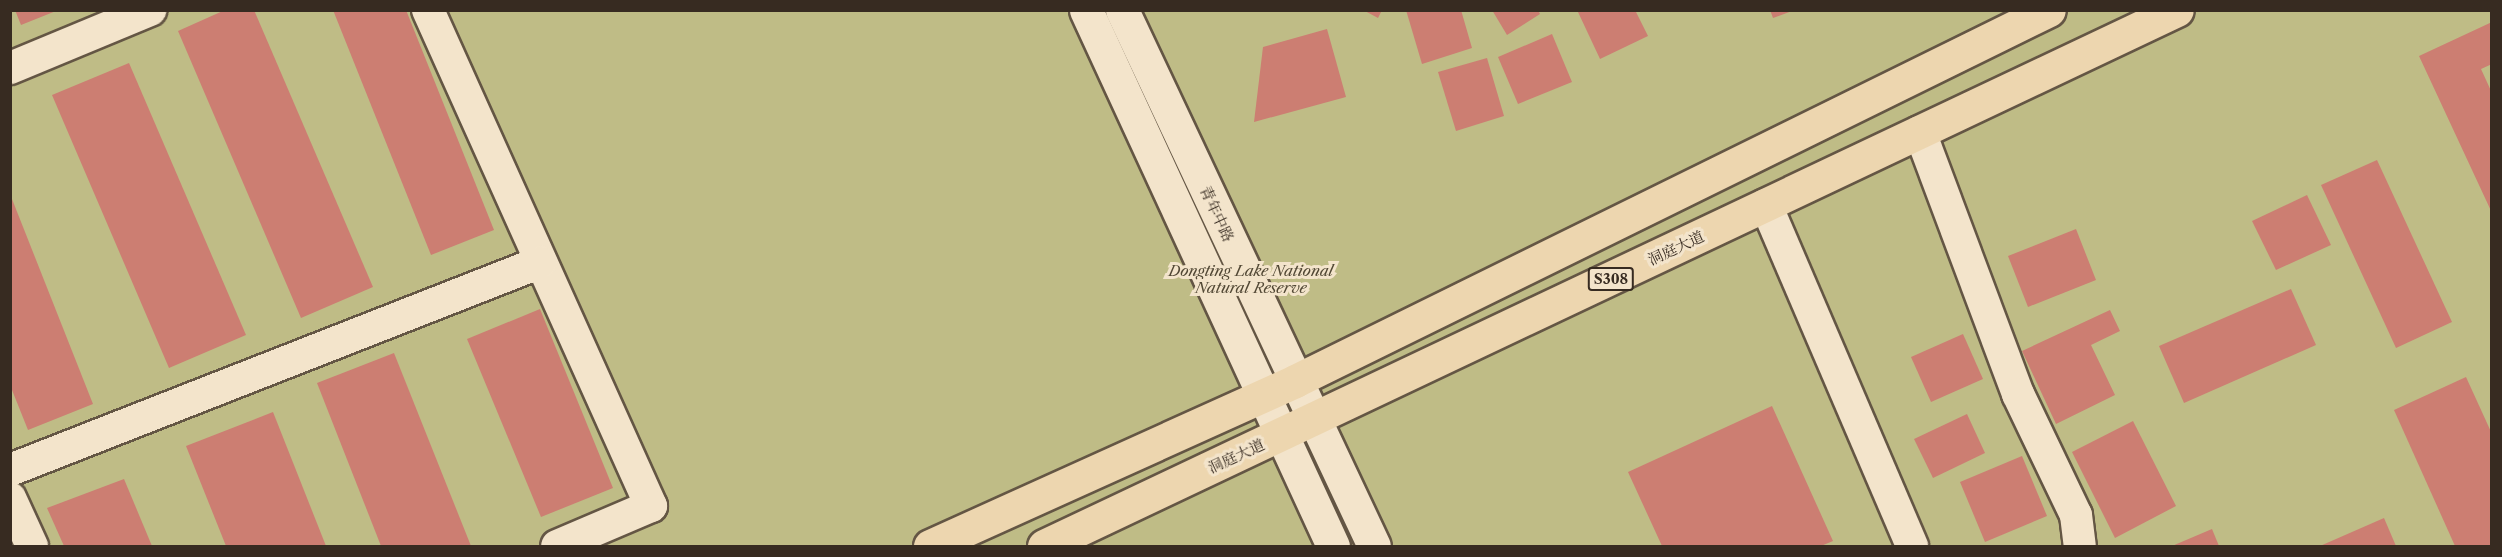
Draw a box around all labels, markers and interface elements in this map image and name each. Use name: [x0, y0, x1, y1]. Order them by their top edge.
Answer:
street label: 青年中路: [1196, 183, 1238, 245]
street label: 洞庭大道: [1645, 227, 1707, 269]
park label: Dongting Lake National Natural Reserve: [1169, 261, 1333, 296]
road number: S308: [1587, 268, 1635, 290]
street label: 洞庭大道: [1205, 435, 1267, 477]

